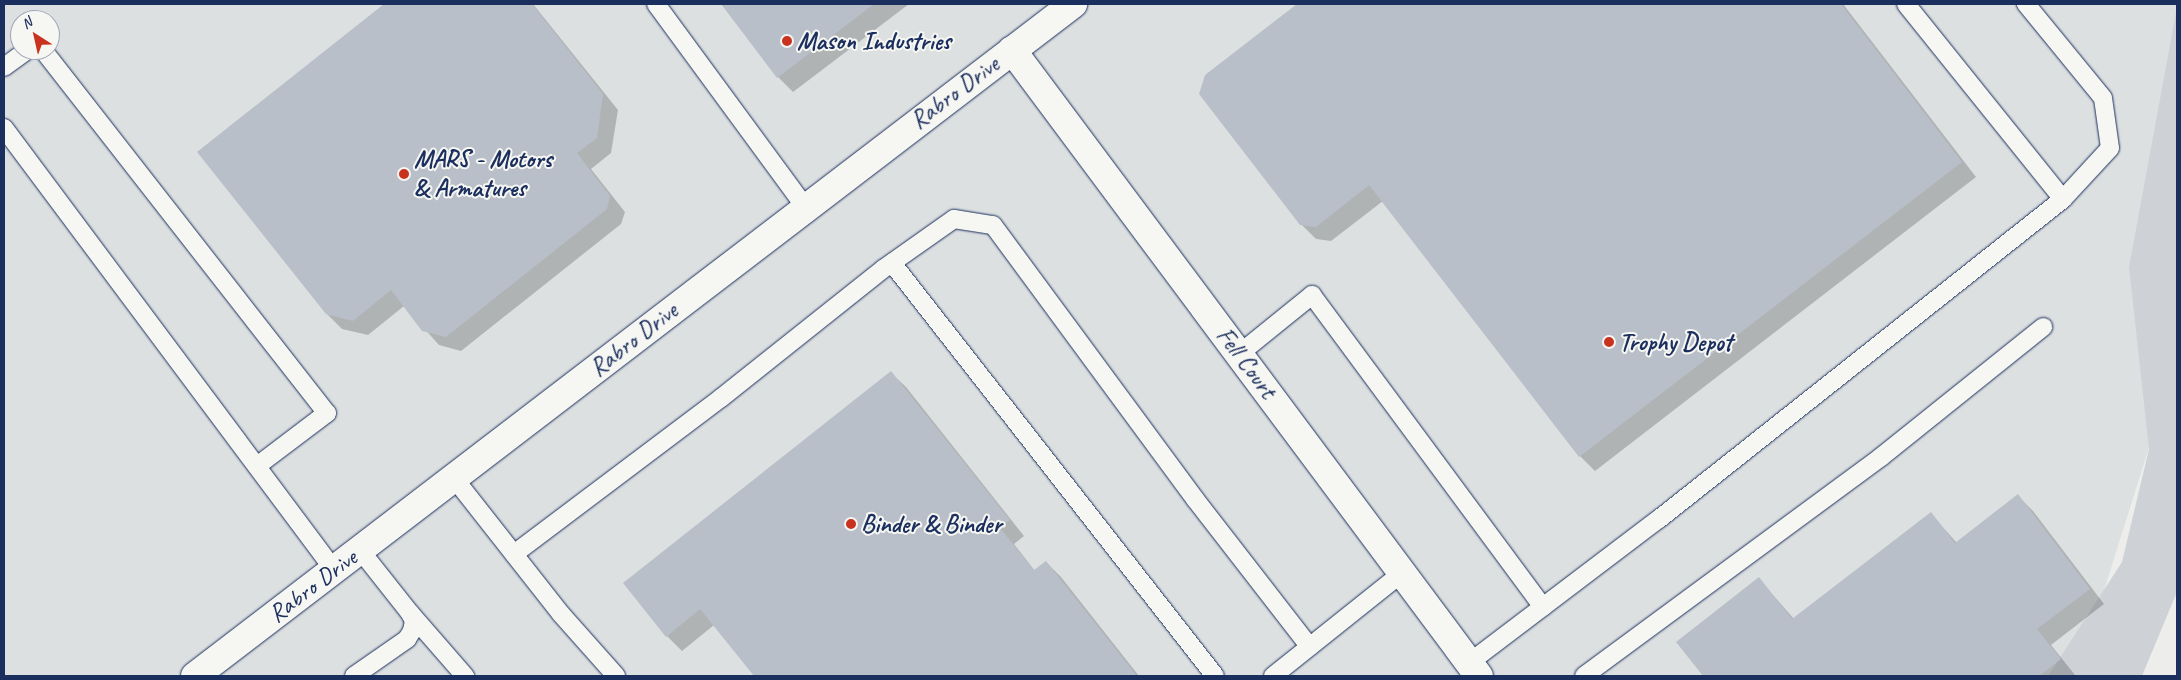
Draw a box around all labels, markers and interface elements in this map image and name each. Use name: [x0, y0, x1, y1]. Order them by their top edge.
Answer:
north arrow: [10, 10, 60, 60]
text: N: [18, 14, 35, 33]
place label: Mason Industries: [797, 26, 950, 56]
marker: Mason Industries: [781, 35, 793, 47]
street label: Rabro Drive: [905, 50, 1005, 136]
place label: MARS - Motors & Armatures: [414, 145, 552, 204]
marker: MARS - Motors & Armatures: [398, 168, 410, 180]
street label: Rabro Drive: [584, 296, 684, 384]
street label: Fell Court: [1210, 322, 1282, 404]
place label: Trophy Depot: [1619, 327, 1732, 357]
marker: Trophy Depot: [1603, 336, 1615, 348]
place label: Binder & Binder: [861, 509, 1001, 539]
marker: Binder & Binder: [845, 518, 857, 530]
street label: Rabro Drive: [263, 543, 363, 629]

